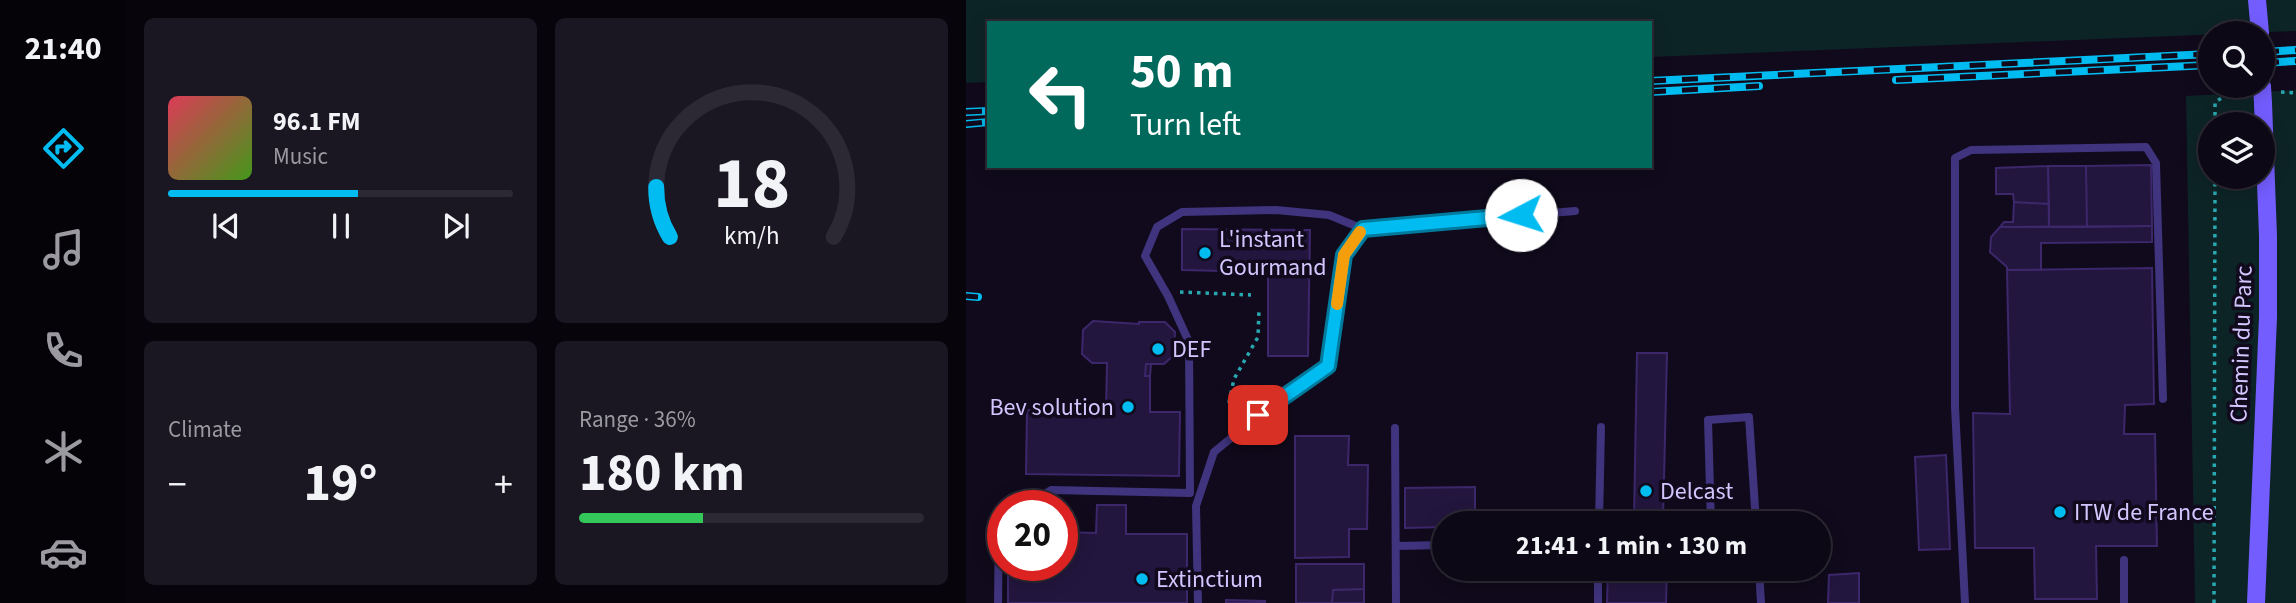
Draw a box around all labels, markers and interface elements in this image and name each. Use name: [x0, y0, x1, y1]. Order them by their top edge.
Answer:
map controls: [2198, 21, 2275, 189]
button: search: [2198, 21, 2275, 98]
text: 21:40: [24, 26, 102, 72]
text: 50 m: [1130, 37, 1234, 107]
icon: left: [1015, 49, 1106, 140]
text: Turn left: [1130, 102, 1241, 148]
text: 96.1 FM: [273, 103, 361, 140]
button: layers: [2198, 112, 2275, 189]
icon: directions: [39, 124, 88, 173]
text: 18: [713, 132, 790, 236]
text: Music: [273, 140, 328, 173]
position arrow: [1484, 178, 1558, 252]
icon: previous: [207, 207, 245, 245]
icon: pause: [322, 207, 360, 245]
icon: next: [437, 207, 475, 245]
text: km/h: [724, 218, 779, 254]
place label: L'instant Gourmand: [1219, 222, 1327, 285]
icon: music: [39, 225, 88, 274]
marker: L'instant Gourmand: [1197, 245, 1213, 261]
street label: Chemin du Parc: [2221, 265, 2262, 423]
icon: phone: [39, 326, 88, 375]
place label: DEF: [1172, 332, 1211, 367]
marker: DEF: [1150, 341, 1166, 357]
pin: [1228, 385, 1288, 445]
place label: Bev solution: [989, 390, 1114, 425]
icon: arrive: [1239, 396, 1277, 434]
marker: Bev solution: [1120, 399, 1136, 415]
text: Range · 36%: [579, 403, 696, 436]
text: Climate: [168, 413, 242, 446]
icon: climate: [39, 427, 88, 476]
text: 180 km: [579, 437, 745, 511]
text: 19°: [304, 447, 377, 521]
text: −: [168, 458, 187, 512]
text: +: [494, 458, 513, 512]
place label: Delcast: [1660, 474, 1733, 509]
marker: Delcast: [1638, 483, 1654, 499]
speed limit sign: 20: [987, 490, 1078, 581]
place label: ITW de France: [2074, 495, 2214, 530]
marker: ITW de France: [2052, 504, 2068, 520]
text: 21:41 · 1 min · 130 m: [1516, 527, 1747, 564]
icon: car: [39, 528, 88, 577]
place label: Extinctium: [1156, 562, 1263, 597]
marker: Extinctium: [1134, 571, 1150, 587]

